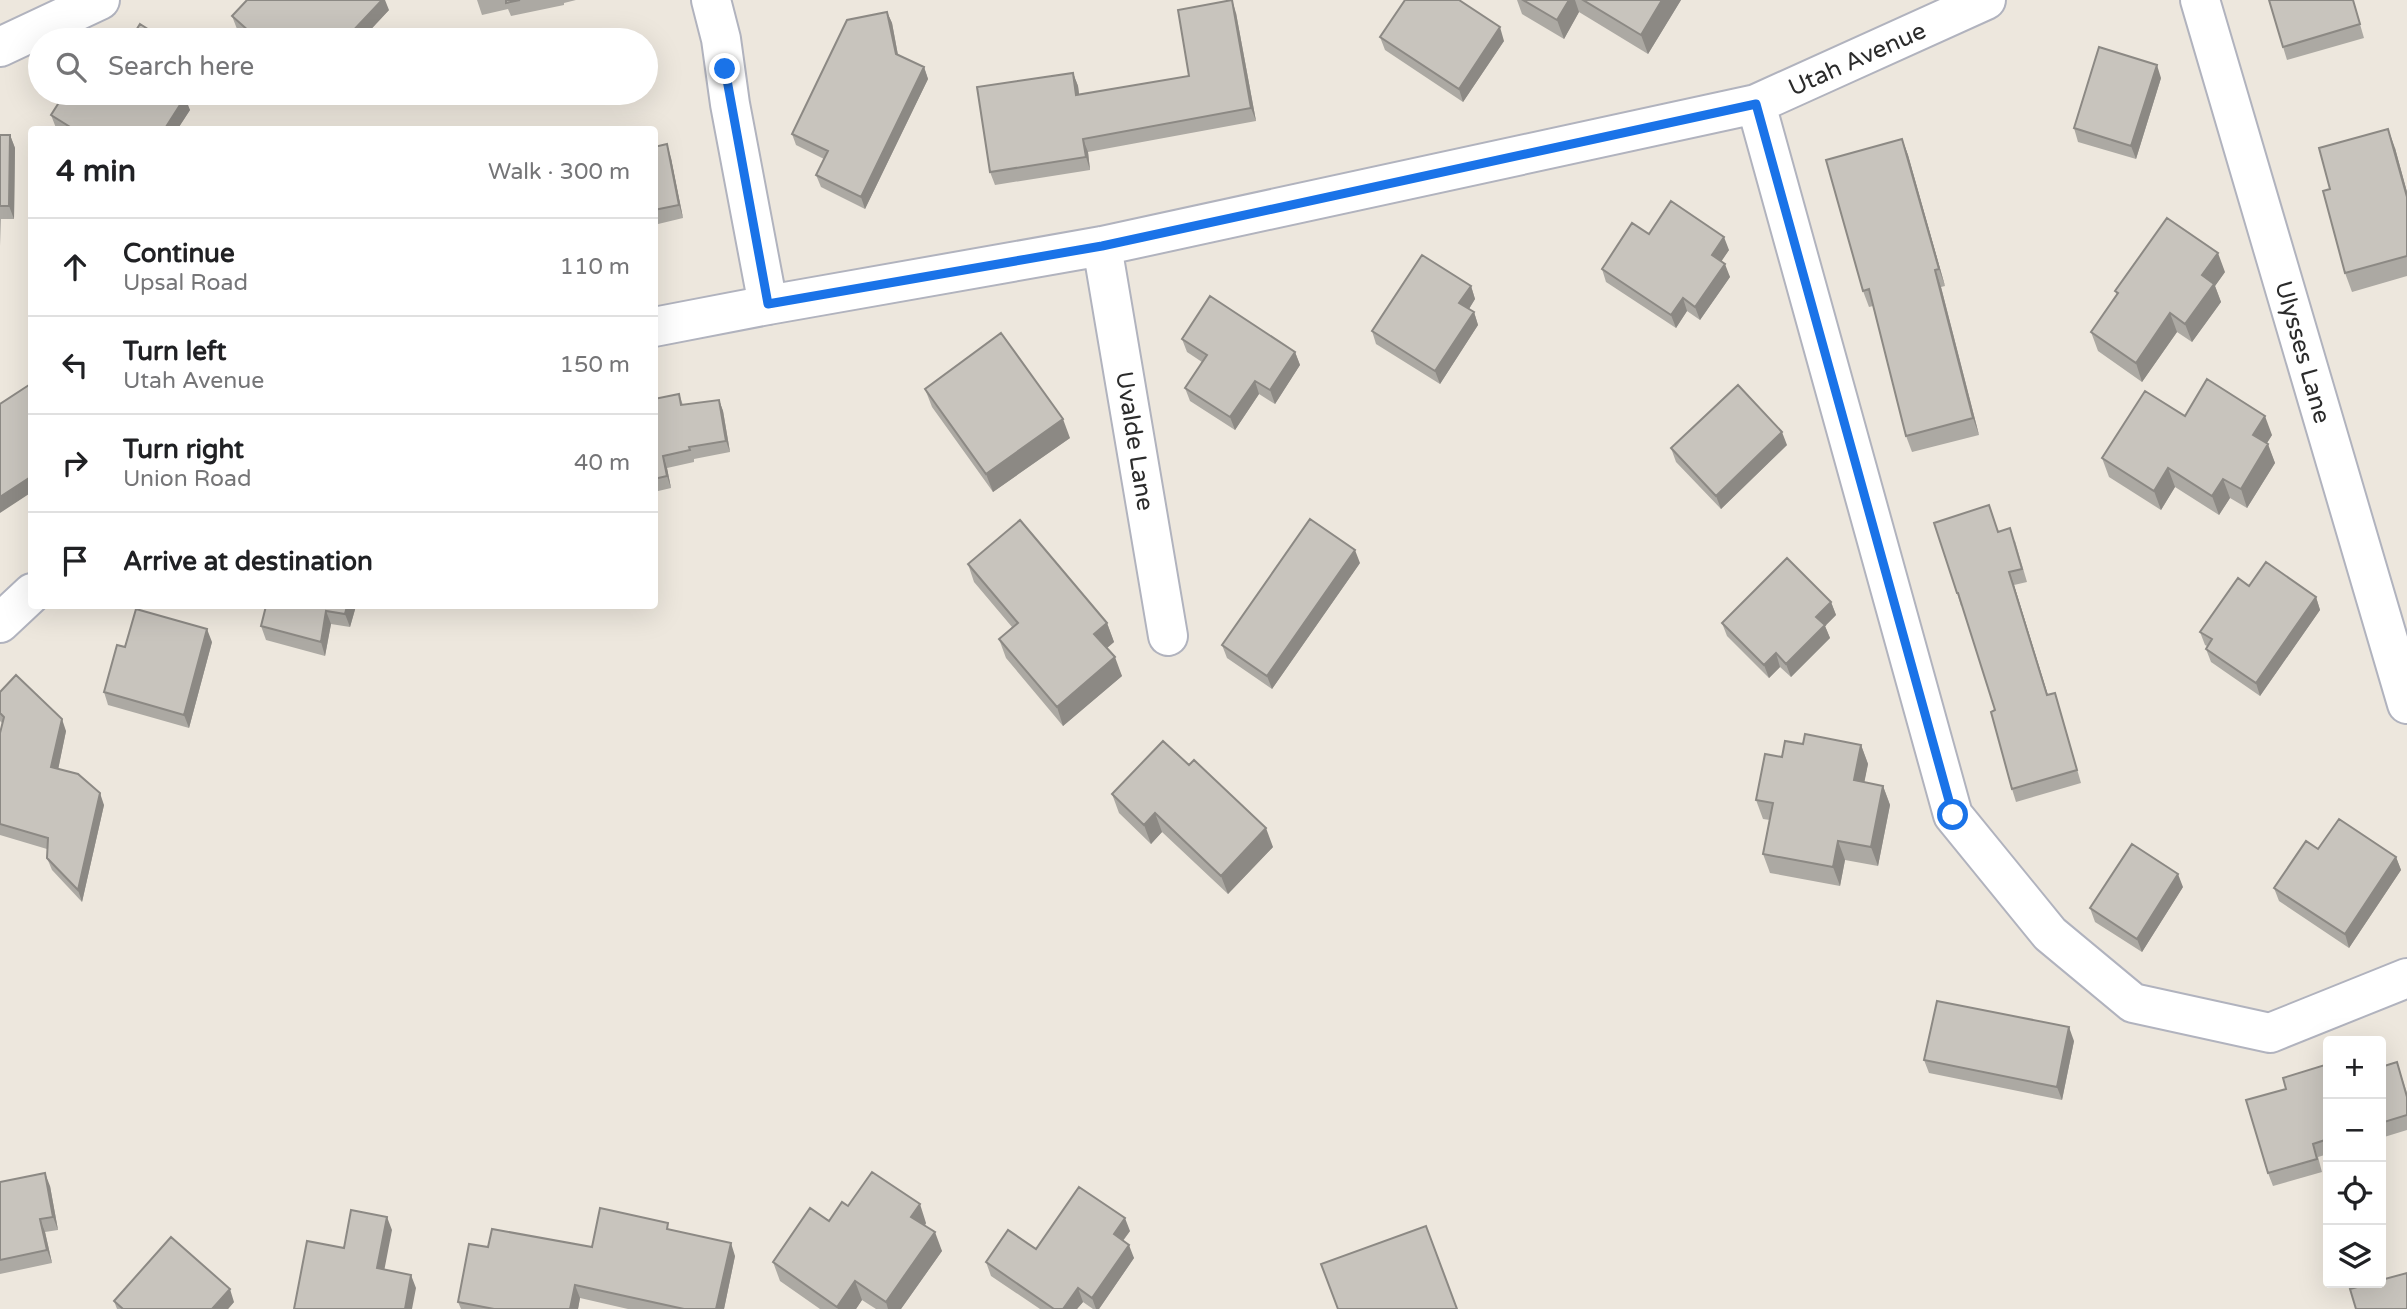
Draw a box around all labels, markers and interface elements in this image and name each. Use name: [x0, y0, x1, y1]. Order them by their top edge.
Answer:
street label: Utah Avenue: [1784, 16, 1930, 103]
search box: [28, 28, 658, 105]
icon: search: [52, 48, 90, 86]
text: Search here: [108, 51, 254, 82]
route end: [709, 53, 740, 84]
text: 4 min: [56, 153, 136, 190]
text: Walk · 300 m: [488, 158, 630, 186]
text: Continue: [123, 238, 235, 269]
icon: ahead: [56, 248, 94, 286]
text: 110 m: [560, 253, 630, 281]
text: Upsal Road: [123, 269, 248, 297]
street label: Ulysses Lane: [2268, 278, 2337, 427]
text: Turn left: [123, 336, 226, 367]
icon: left: [56, 346, 94, 384]
text: 150 m: [560, 351, 630, 379]
text: Utah Avenue: [123, 367, 264, 395]
street label: Uvalde Lane: [1109, 369, 1160, 513]
text: Turn right: [123, 434, 244, 465]
icon: right: [56, 444, 94, 482]
text: 40 m: [574, 449, 630, 477]
text: Union Road: [123, 465, 252, 493]
icon: arrive: [56, 542, 94, 580]
text: Arrive at destination: [123, 546, 373, 577]
route start: [1937, 799, 1968, 830]
map controls: [2323, 1036, 2386, 1288]
button: +: [2323, 1036, 2386, 1099]
button: −: [2323, 1099, 2386, 1162]
button: locate: [2323, 1162, 2386, 1225]
button: layers: [2323, 1225, 2386, 1288]

